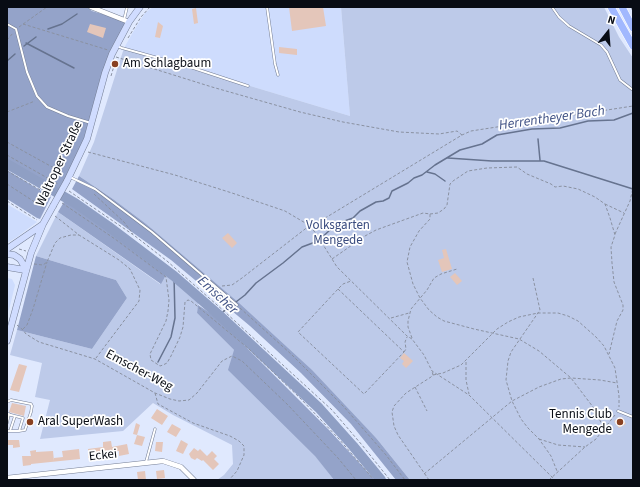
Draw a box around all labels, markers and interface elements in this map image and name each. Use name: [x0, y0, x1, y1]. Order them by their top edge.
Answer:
north arrow: [588, 12, 628, 52]
text: N: [606, 12, 617, 28]
place label: Am Schlagbaum: [123, 56, 211, 72]
marker: Am Schlagbaum: [110, 59, 120, 69]
water label: Herrentheyer Bach: [498, 103, 606, 135]
street label: Waltroper Straße: [33, 119, 87, 209]
park label: Volksgarten Mengede: [306, 218, 370, 249]
water label: Emscher: [193, 273, 241, 319]
street label: Emscher-Weg: [103, 347, 175, 395]
place label: Tennis Club Mengede: [549, 407, 612, 438]
place label: Aral SuperWash: [38, 414, 123, 430]
marker: Aral SuperWash: [25, 417, 35, 427]
marker: Tennis Club Mengede: [615, 417, 625, 427]
street label: Eckei: [88, 447, 118, 465]

